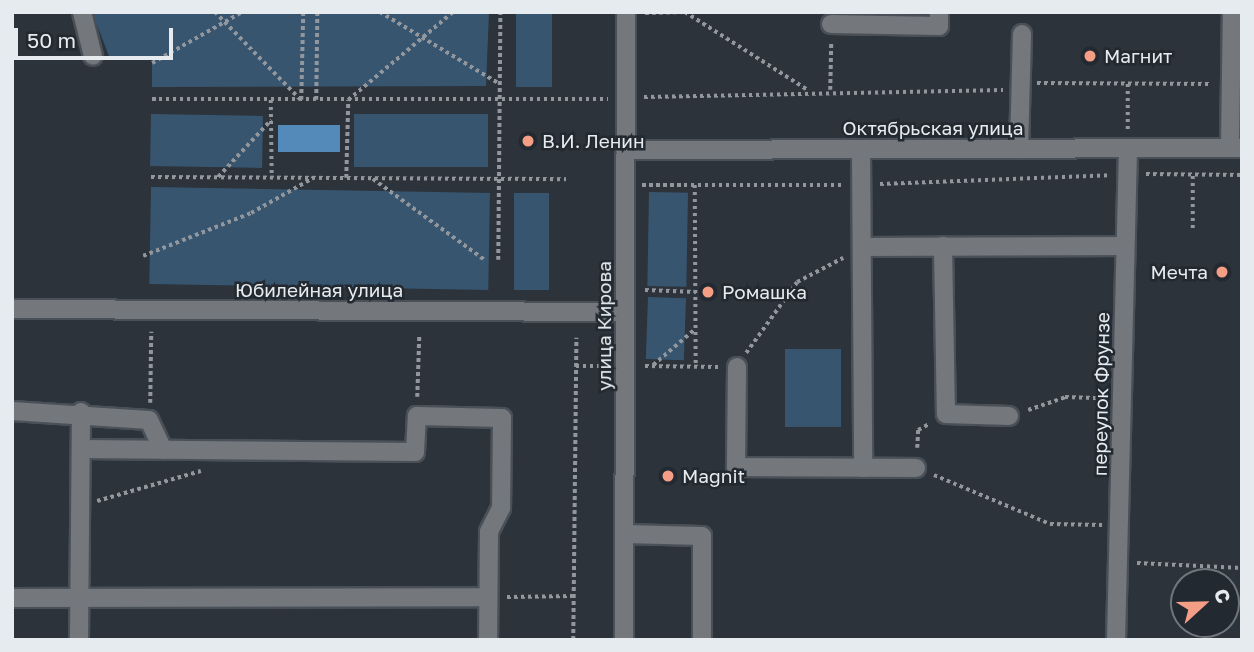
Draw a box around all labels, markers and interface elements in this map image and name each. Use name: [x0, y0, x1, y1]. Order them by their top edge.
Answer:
scale bar: [18, 14, 177, 58]
text: 50 m: [27, 27, 76, 53]
place label: Магнит: [1104, 45, 1172, 67]
marker: Магнит: [1082, 48, 1098, 64]
street label: Октябрьская улица: [842, 117, 1024, 139]
place label: В.И. Ленин: [542, 130, 645, 152]
marker: В.И. Ленин: [520, 133, 536, 149]
street label: улица Кирова: [593, 261, 615, 391]
place label: Мечта: [1150, 261, 1208, 283]
marker: Мечта: [1214, 264, 1230, 280]
street label: Юбилейная улица: [235, 279, 403, 301]
place label: Ромашка: [722, 281, 807, 303]
marker: Ромашка: [700, 284, 716, 300]
street label: переулок Фрунзе: [1088, 312, 1114, 476]
place label: Magnit: [682, 465, 745, 487]
marker: Magnit: [660, 468, 676, 484]
north arrow: [1170, 568, 1240, 638]
text: С: [1210, 585, 1236, 606]

